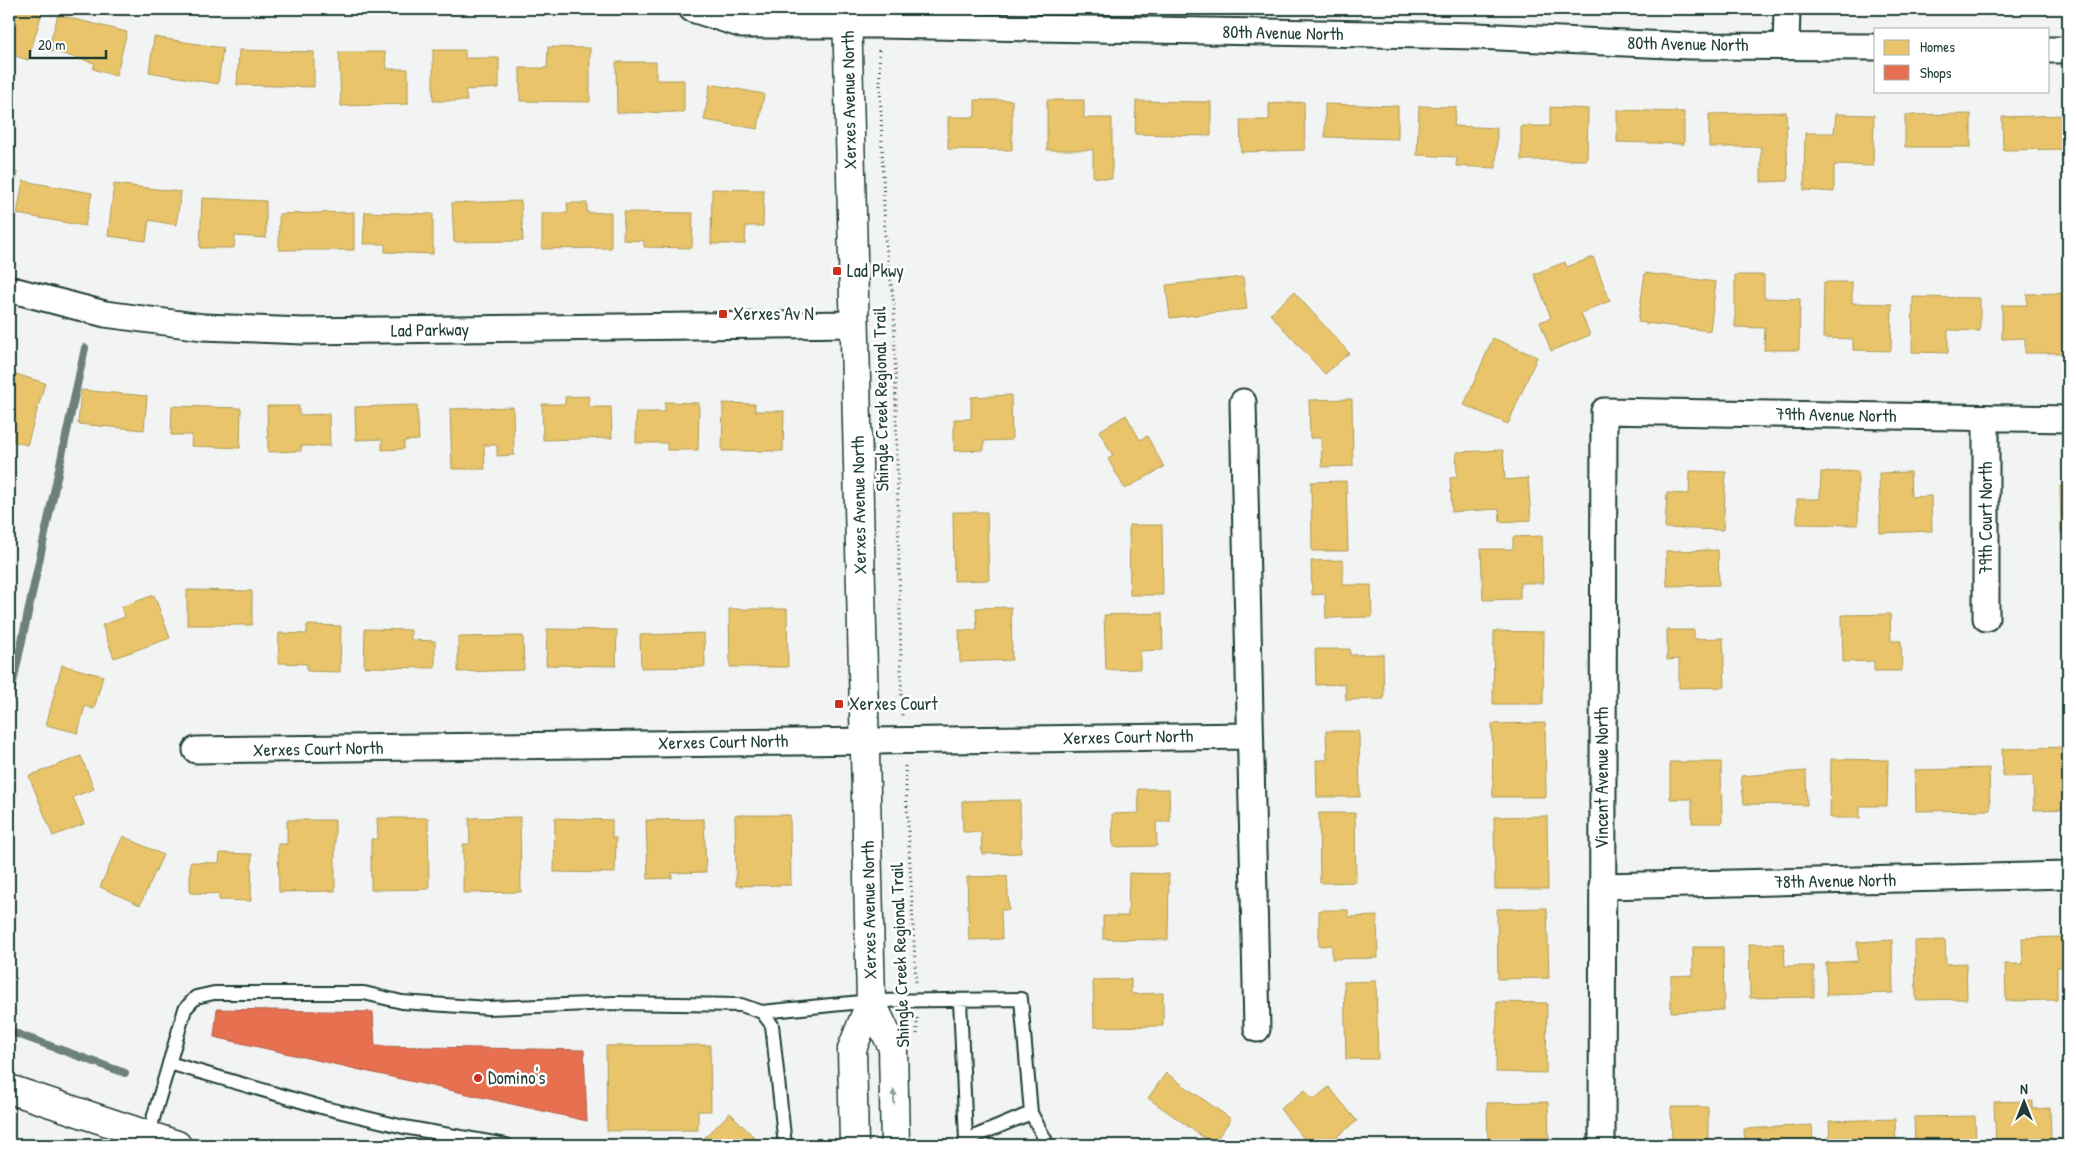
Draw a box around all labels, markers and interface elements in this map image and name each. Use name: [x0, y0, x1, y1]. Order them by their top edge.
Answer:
street label: 80th Avenue North: [1222, 19, 1344, 46]
scale bar: [30, 28, 106, 60]
legend: [1874, 28, 2050, 92]
street label: Xerxes Avenue North: [835, 30, 862, 169]
street label: 80th Avenue North: [1627, 30, 1749, 57]
text: 20 m: [38, 34, 65, 55]
text: Homes: [1920, 36, 1955, 57]
text: Shops: [1920, 62, 1952, 83]
place label: Lad Pkwy: [847, 258, 904, 283]
marker: Lad Pkwy: [831, 265, 843, 277]
place label: Xerxes Av N: [733, 301, 814, 326]
street label: Shingle Creek Regional Trail: [866, 306, 895, 492]
marker: Xerxes Av N: [717, 308, 729, 320]
street label: Lad Parkway: [391, 316, 470, 343]
street label: 79th Avenue North: [1775, 401, 1897, 428]
street label: Xerxes Avenue North: [845, 435, 872, 574]
street label: 79th Court North: [1973, 461, 1998, 574]
place label: Xerxes Court: [849, 691, 938, 716]
marker: Xerxes Court: [833, 698, 845, 710]
street label: Vincent Avenue North: [1589, 706, 1614, 849]
street label: Xerxes Court North: [1063, 723, 1194, 750]
street label: Xerxes Court North: [658, 728, 789, 755]
street label: Xerxes Court North: [253, 735, 384, 762]
street label: Xerxes Avenue North: [855, 840, 882, 979]
street label: Shingle Creek Regional Trail: [884, 862, 915, 1048]
street label: 78th Avenue North: [1774, 867, 1897, 894]
place label: Domino's: [488, 1065, 545, 1090]
marker: Domino's: [472, 1072, 484, 1084]
north arrow: [2000, 1076, 2050, 1126]
text: N: [2020, 1079, 2028, 1098]
one-way arrow: [890, 1088, 898, 1104]

